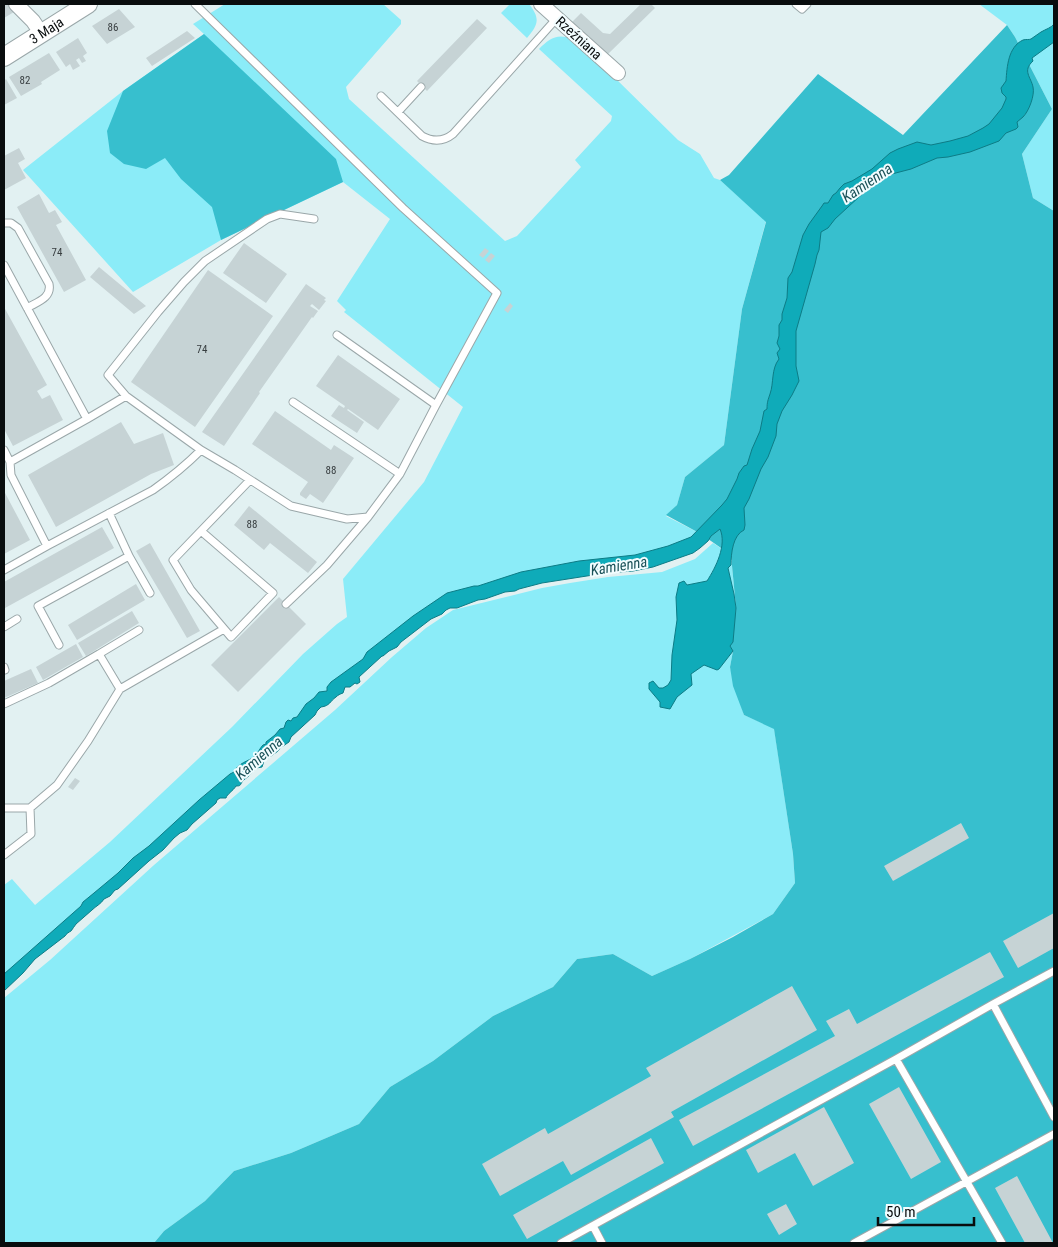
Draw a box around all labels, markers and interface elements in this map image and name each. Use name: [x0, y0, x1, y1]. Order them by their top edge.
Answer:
street label: Rzeźniana: [553, 13, 605, 63]
street label: 3 Maja: [26, 14, 66, 47]
house number: 86: [108, 21, 118, 34]
house number: 82: [20, 74, 30, 87]
water label: Kamienna: [838, 160, 896, 206]
house number: 74: [52, 246, 63, 259]
house number: 74: [197, 343, 208, 356]
house number: 88: [326, 464, 336, 477]
house number: 88: [247, 518, 257, 531]
water label: Kamienna: [589, 553, 649, 579]
water label: Kamienna: [232, 732, 286, 784]
scale bar: [878, 1194, 974, 1226]
text: 50 m: [886, 1203, 916, 1221]

